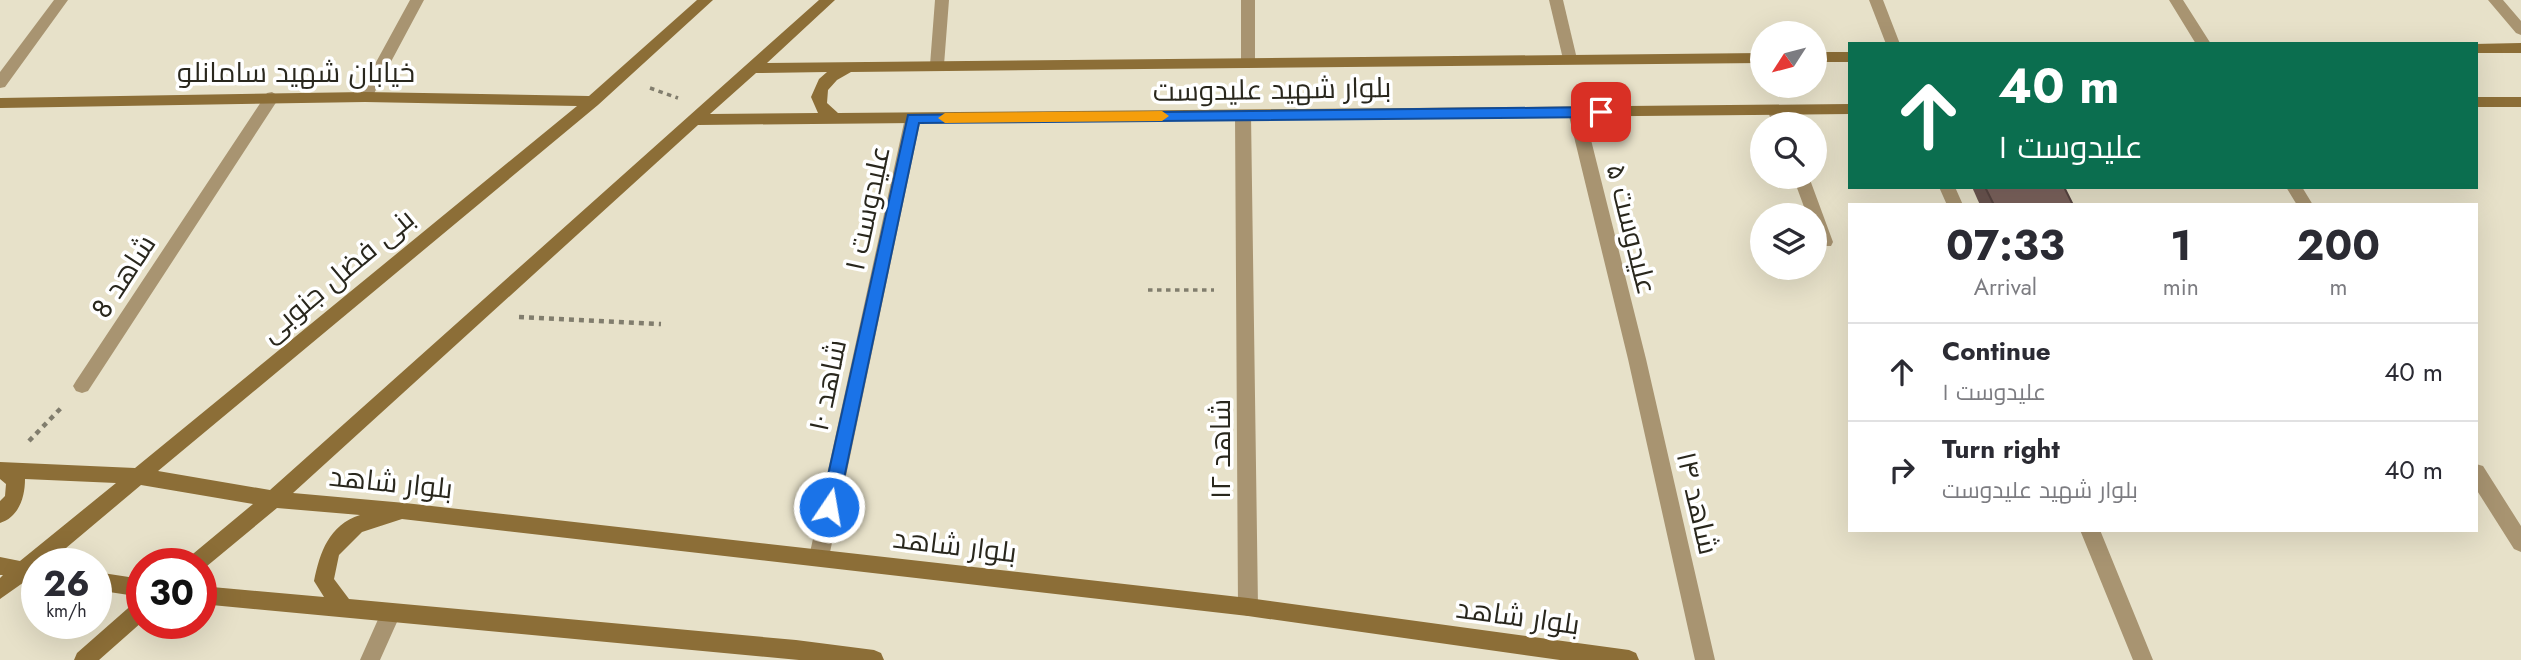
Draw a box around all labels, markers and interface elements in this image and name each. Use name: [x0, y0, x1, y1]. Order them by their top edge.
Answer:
north arrow: [1750, 21, 1827, 98]
map controls: [1750, 21, 1827, 280]
text: 40 m: [1998, 51, 2120, 121]
street label: خیابان شهید سامانلو: [177, 52, 415, 93]
street label: بلوار شهید علیدوست: [1152, 67, 1392, 112]
icon: ahead: [1883, 70, 1974, 161]
pin: [1571, 82, 1631, 142]
icon: arrive: [1582, 93, 1620, 131]
button: search: [1750, 112, 1827, 189]
text: علیدوست ۱: [1998, 124, 2143, 170]
street label: علیدوست ۱: [834, 142, 901, 274]
street label: علیدوست ۵: [1595, 159, 1668, 299]
street label: بنی فضل جنوبی: [251, 199, 423, 352]
button: layers: [1750, 203, 1827, 280]
text: 07:33: [1946, 215, 2065, 276]
text: 1: [2170, 215, 2192, 276]
text: 200: [2297, 215, 2380, 276]
street label: شاهد 8: [81, 226, 166, 326]
text: Arrival: [1974, 270, 2037, 304]
text: min: [2163, 270, 2199, 304]
text: m: [2329, 270, 2347, 304]
text: Continue: [1942, 332, 2051, 370]
street label: شاهد ۱۰: [798, 335, 857, 435]
icon: ahead: [1883, 353, 1921, 391]
text: 40 m: [2384, 353, 2443, 391]
text: علیدوست ۱: [1942, 375, 2046, 409]
street label: شاهد ۱۲: [1200, 399, 1241, 499]
text: Turn right: [1942, 430, 2060, 468]
street label: شاهد ۱۴: [1666, 448, 1729, 559]
icon: right: [1883, 451, 1921, 489]
text: 40 m: [2384, 451, 2443, 489]
street label: بلوار شاهد: [327, 456, 455, 509]
position arrow: [792, 470, 866, 544]
text: بلوار شهید علیدوست: [1942, 473, 2138, 507]
street label: بلوار شاهد: [891, 518, 1019, 573]
speed limit sign: 30: [126, 548, 217, 639]
text: 26: [43, 559, 90, 609]
street label: بلوار شاهد: [1454, 588, 1582, 645]
text: km/h: [46, 598, 87, 624]

